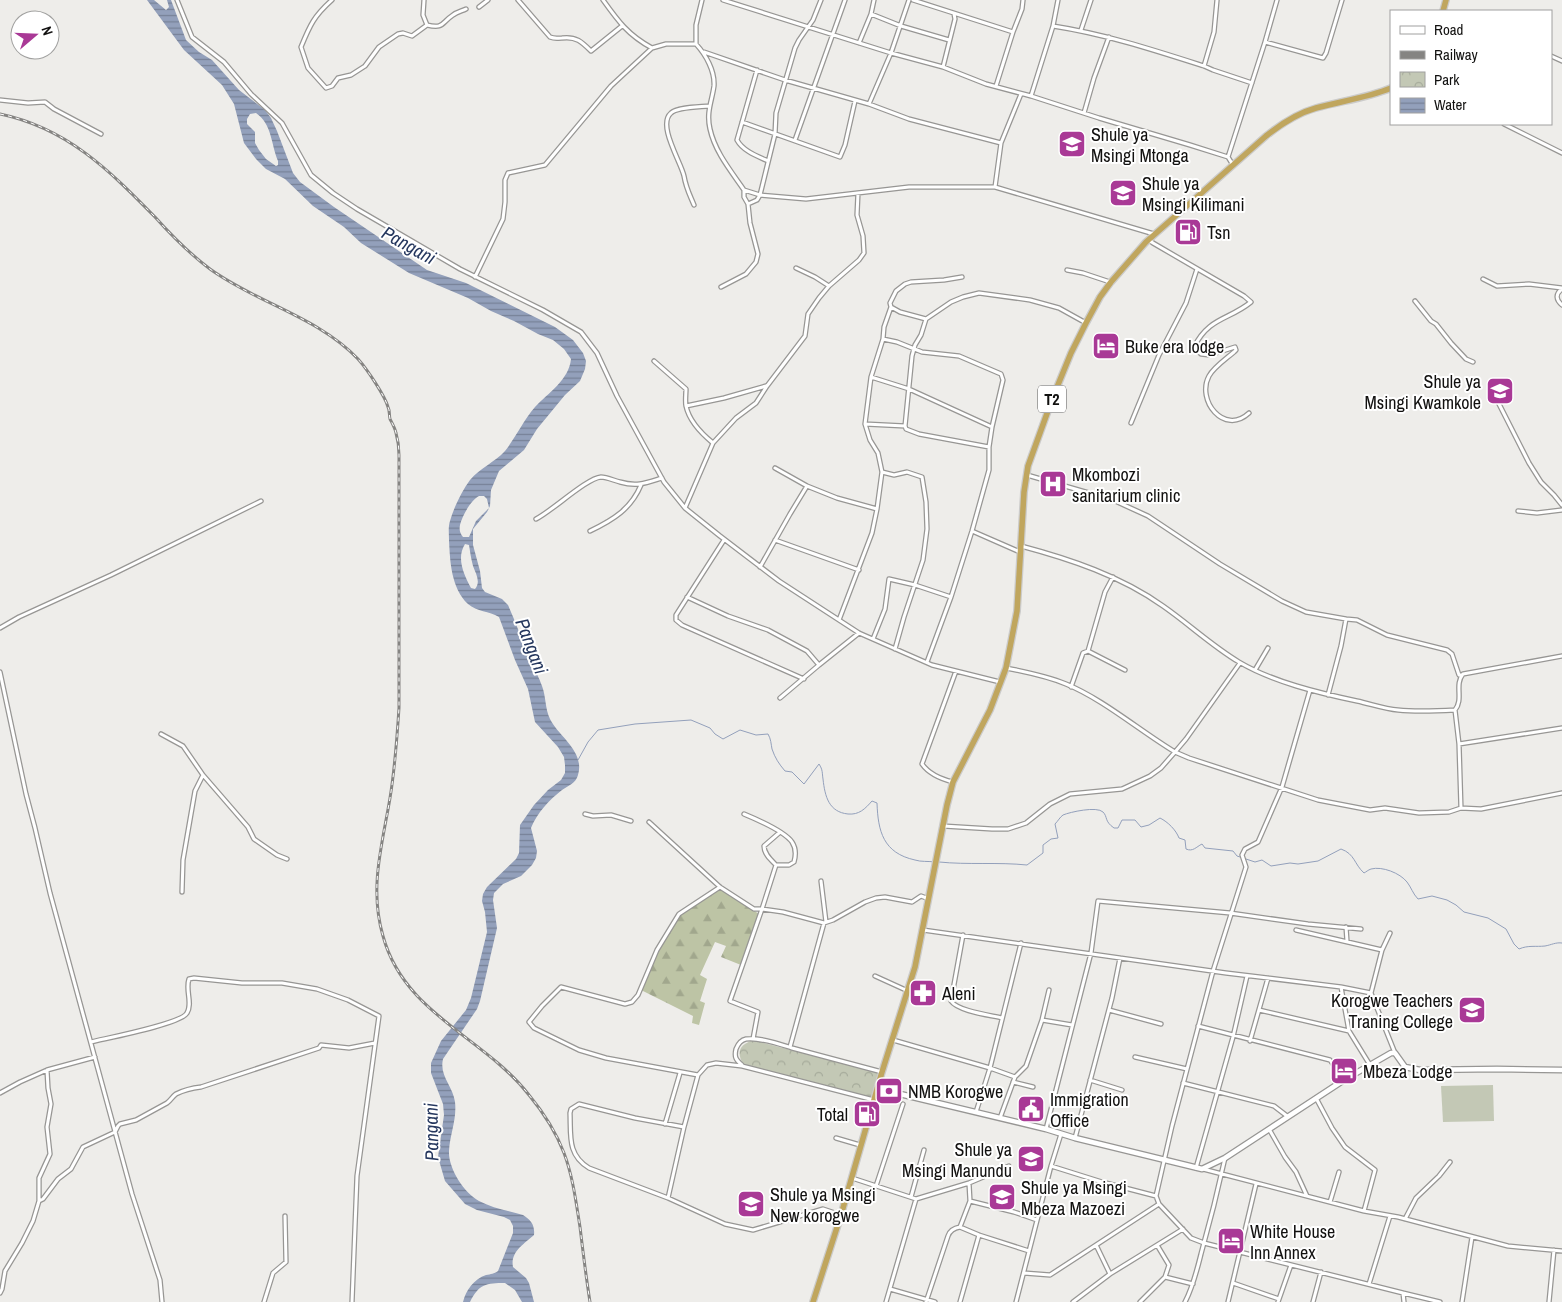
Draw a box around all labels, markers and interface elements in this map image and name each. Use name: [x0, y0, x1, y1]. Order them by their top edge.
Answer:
north arrow: [10, 10, 60, 60]
legend: [1390, 10, 1552, 125]
text: Road: [1434, 19, 1463, 40]
text: N: [37, 24, 57, 38]
text: Railway: [1434, 44, 1479, 65]
text: Park: [1434, 69, 1460, 90]
text: Water: [1434, 94, 1466, 115]
place label: Shule ya Msingi Mtonga: [1091, 122, 1189, 168]
school or university icon: Shule ya Msingi Mtonga: [1057, 129, 1087, 159]
place label: Shule ya Msingi Kilimani: [1142, 171, 1245, 217]
school or university icon: Shule ya Msingi Kilimani: [1108, 178, 1138, 208]
fuel station icon: Tsn: [1173, 217, 1203, 247]
water label: Pangani: [377, 220, 441, 271]
place label: Tsn: [1207, 220, 1230, 245]
hotel icon: Buke era lodge: [1091, 331, 1121, 361]
place label: Buke era lodge: [1125, 334, 1224, 359]
place label: Shule ya Msingi Kwamkole: [1365, 369, 1481, 415]
school or university icon: Shule ya Msingi Kwamkole: [1485, 376, 1515, 406]
road number: T2: [1038, 386, 1066, 412]
place label: Mkombozi sanitarium clinic: [1072, 462, 1180, 508]
hospital icon: Mkombozi sanitarium clinic: [1038, 469, 1068, 499]
water label: Pangani: [509, 614, 555, 678]
pharmacy icon: Aleni: [908, 978, 938, 1008]
place label: Aleni: [941, 981, 976, 1006]
place label: Korogwe Teachers Traning College: [1331, 988, 1453, 1034]
school or university icon: Korogwe Teachers Traning College: [1457, 995, 1487, 1025]
hotel icon: Mbeza Lodge: [1329, 1056, 1359, 1086]
place label: Mbeza Lodge: [1363, 1059, 1452, 1084]
bank icon: NMB Korogwe: [874, 1076, 904, 1106]
place label: NMB Korogwe: [908, 1079, 1003, 1104]
place label: Immigration Office: [1050, 1087, 1129, 1133]
public building icon: Immigration Office: [1016, 1094, 1046, 1124]
fuel station icon: Total: [852, 1099, 882, 1129]
water label: Pangani: [417, 1102, 445, 1161]
place label: Total: [817, 1102, 848, 1127]
place label: Shule ya Msingi Manundu: [902, 1137, 1012, 1183]
school or university icon: Shule ya Msingi Manundu: [1016, 1144, 1046, 1174]
place label: Shule ya Msingi Mbeza Mazoezi: [1021, 1175, 1127, 1221]
place label: Shule ya Msingi New korogwe: [770, 1182, 876, 1228]
school or university icon: Shule ya Msingi Mbeza Mazoezi: [987, 1182, 1017, 1212]
school or university icon: Shule ya Msingi New korogwe: [736, 1189, 766, 1219]
place label: White House Inn Annex: [1250, 1219, 1335, 1265]
hotel icon: White House Inn Annex: [1216, 1226, 1246, 1256]

